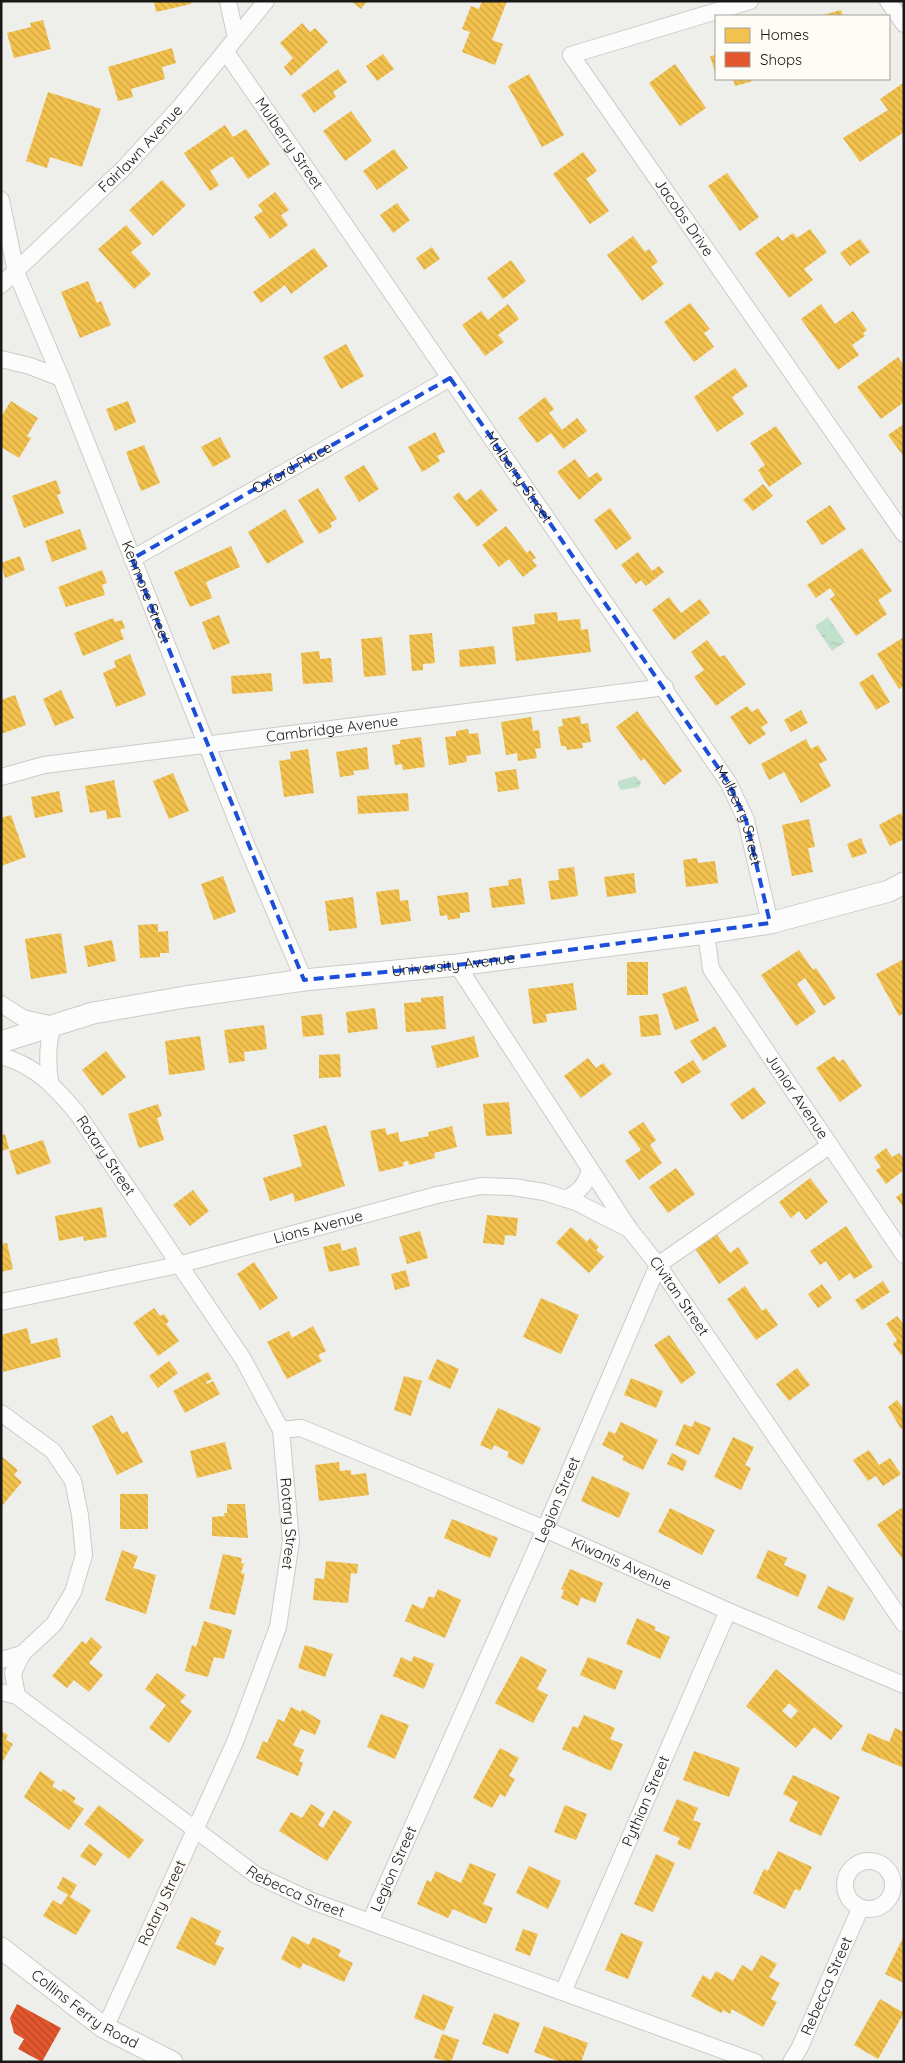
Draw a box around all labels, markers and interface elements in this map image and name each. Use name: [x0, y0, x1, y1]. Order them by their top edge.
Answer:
legend: [715, 15, 890, 80]
text: Homes: [760, 25, 809, 44]
text: Shops: [760, 50, 802, 69]
street label: Mulberry Street: [251, 94, 328, 193]
street label: Fairlawn Avenue: [94, 101, 186, 196]
street label: Jacobs Drive: [651, 175, 718, 260]
street label: Mulberry Street: [481, 427, 557, 526]
street label: Oxford Place: [248, 437, 335, 498]
street label: Kenmore Street: [118, 538, 175, 646]
street label: Cambridge Avenue: [265, 711, 399, 746]
street label: Mulberry Street: [710, 761, 766, 867]
street label: University Avenue: [391, 948, 516, 980]
street label: Junior Avenue: [762, 1050, 833, 1143]
street label: Rotary Street: [72, 1112, 140, 1199]
street label: Lions Avenue: [271, 1206, 365, 1248]
street label: Civitan Street: [646, 1252, 714, 1339]
street label: Legion Street: [530, 1454, 584, 1546]
street label: Rotary Street: [276, 1477, 301, 1571]
street label: Kiwanis Avenue: [568, 1532, 675, 1594]
street label: Pythian Street: [617, 1752, 673, 1849]
street label: Legion Street: [366, 1823, 421, 1915]
street label: Rotary Street: [133, 1857, 190, 1949]
street label: Rebecca Street: [243, 1861, 347, 1921]
street label: Rebecca Street: [796, 1933, 856, 2038]
street label: Collins Ferry Road: [28, 1965, 142, 2052]

